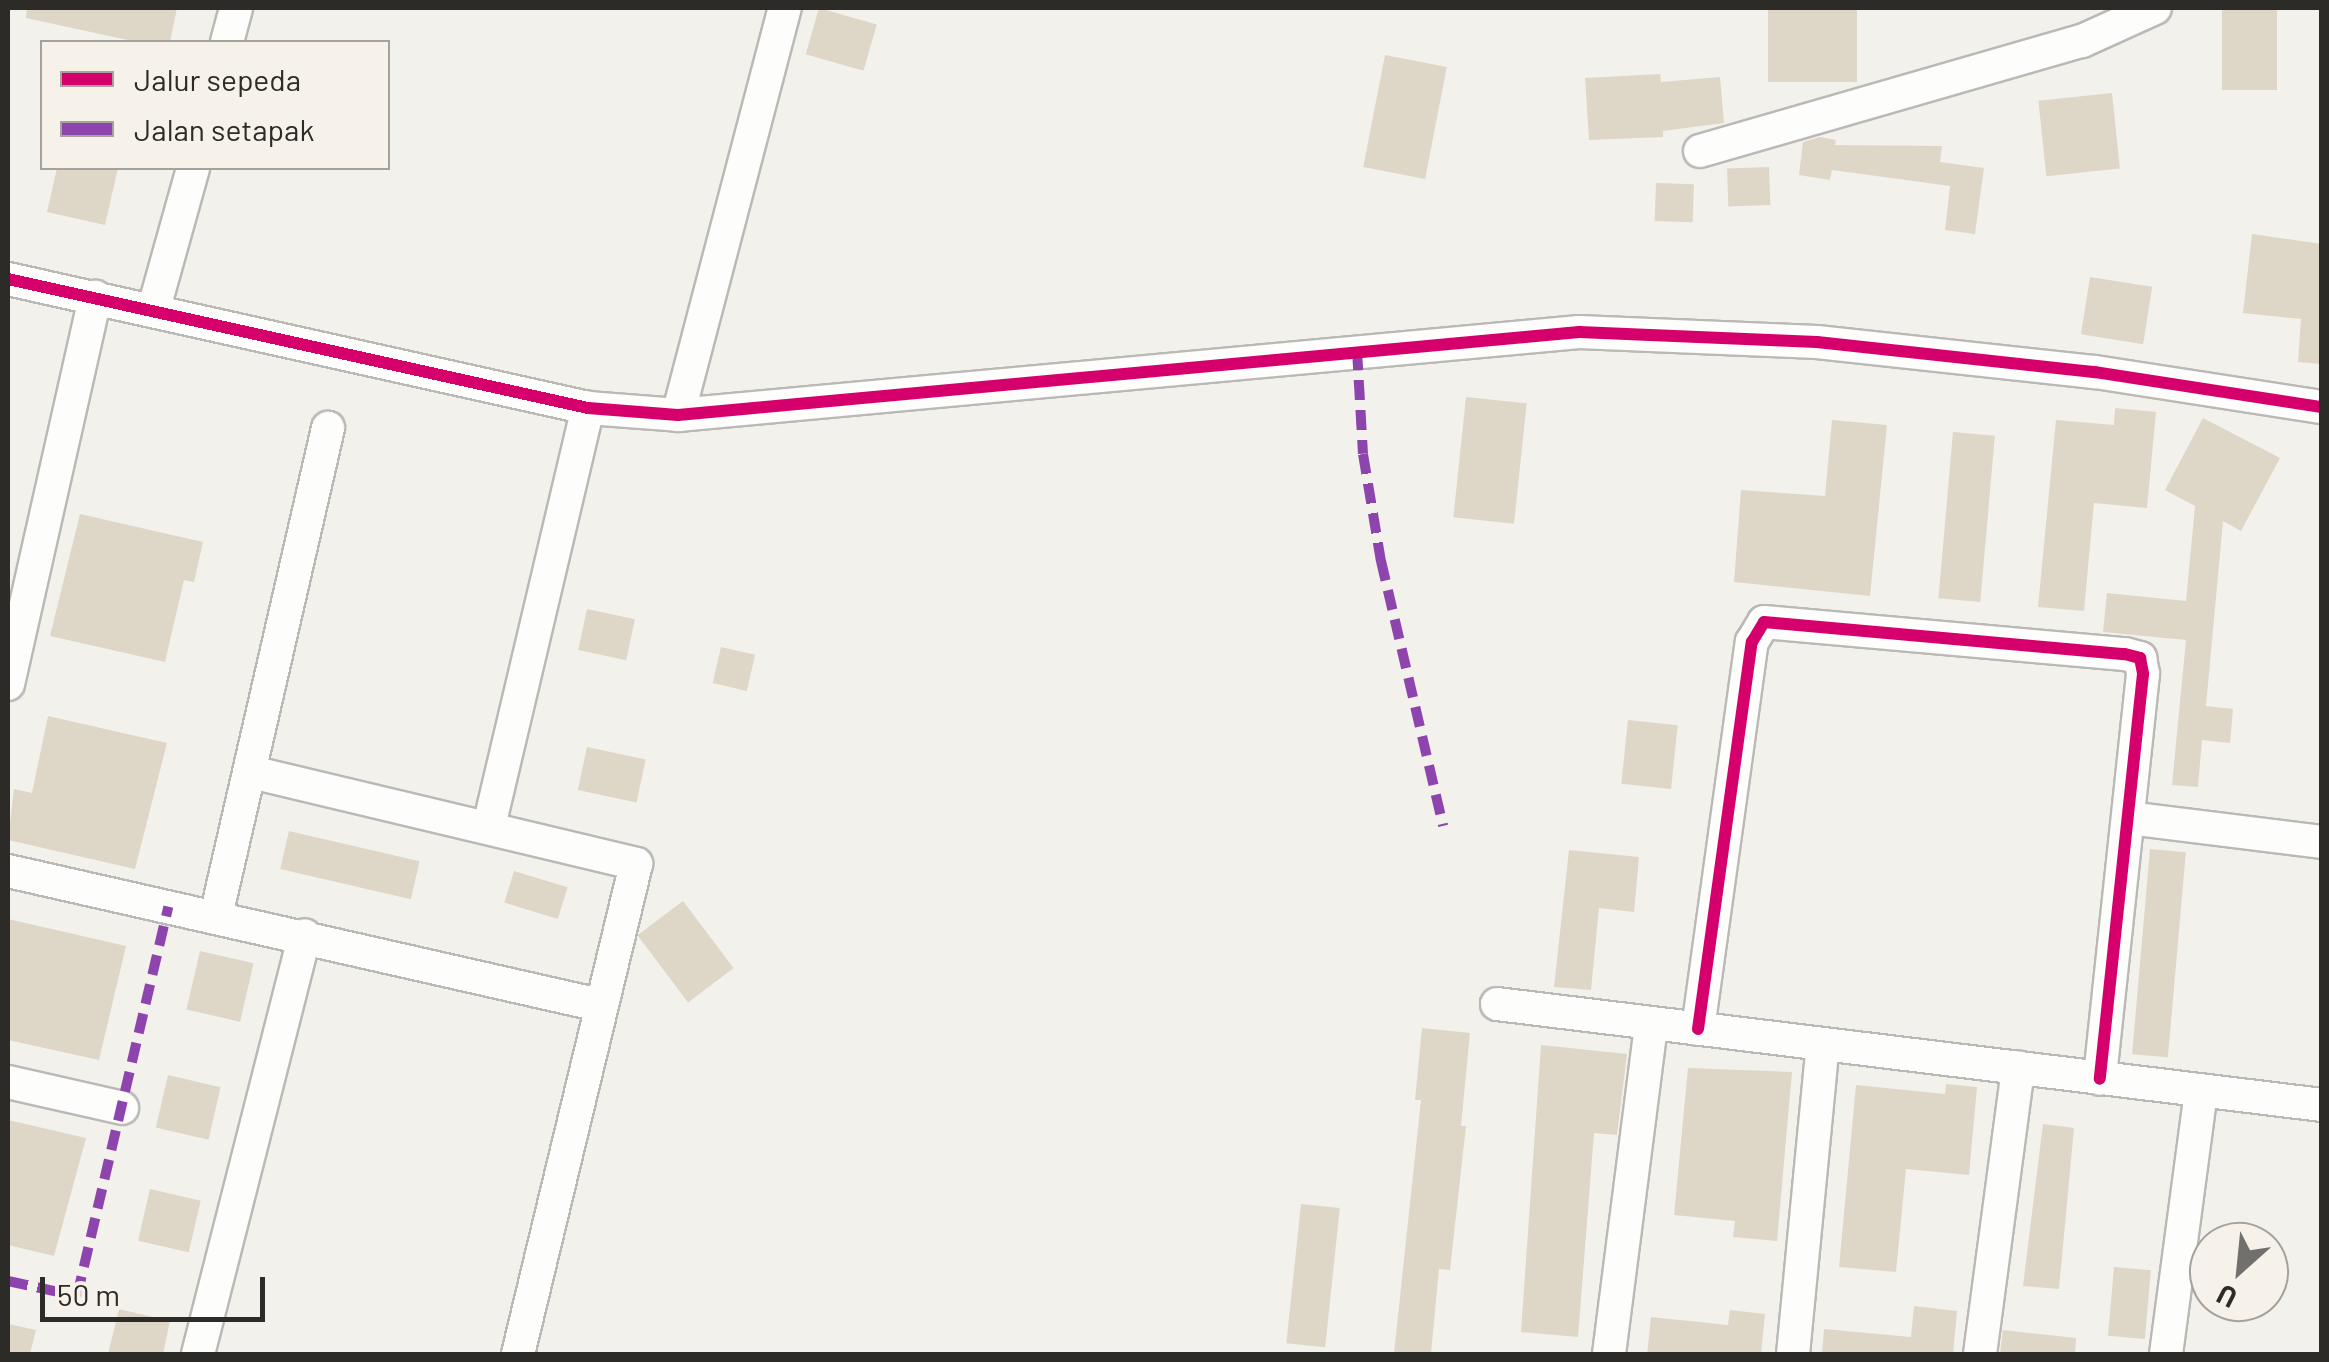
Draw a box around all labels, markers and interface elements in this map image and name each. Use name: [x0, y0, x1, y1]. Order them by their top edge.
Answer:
legend: [40, 40, 390, 170]
text: Jalur sepeda: [134, 61, 301, 97]
text: Jalan setapak: [134, 111, 314, 147]
north arrow: [2189, 1222, 2289, 1322]
scale bar: [45, 1257, 270, 1319]
text: 50 m: [57, 1276, 120, 1312]
text: U: [2211, 1278, 2242, 1316]

